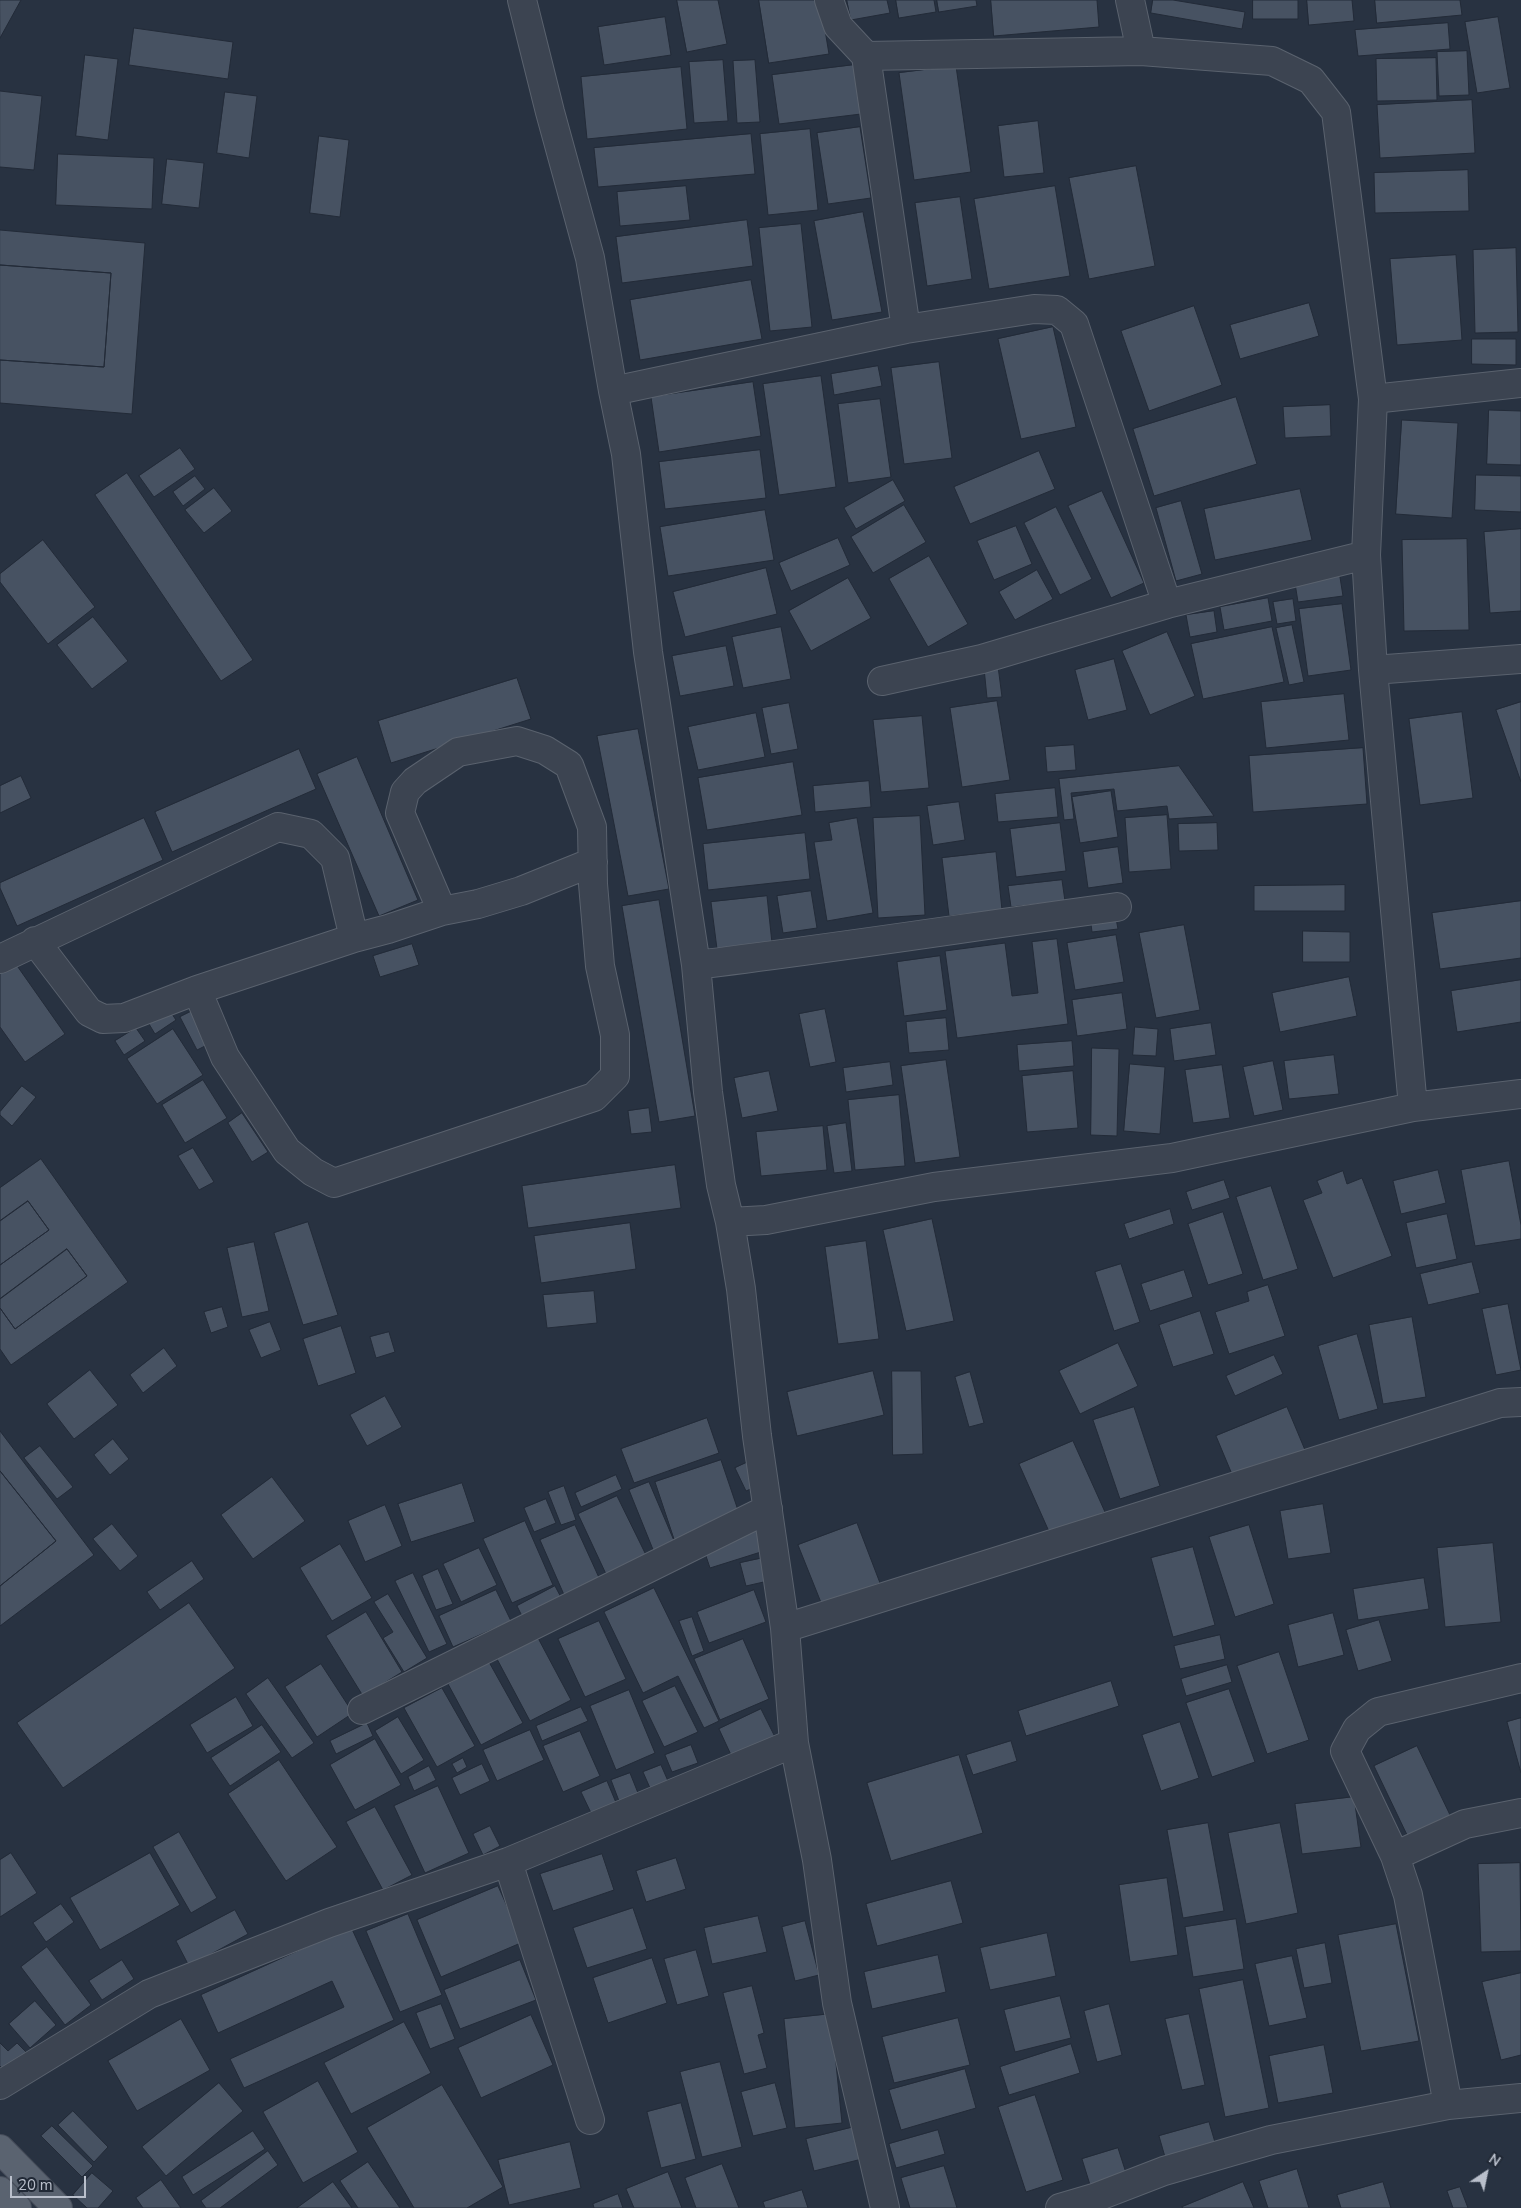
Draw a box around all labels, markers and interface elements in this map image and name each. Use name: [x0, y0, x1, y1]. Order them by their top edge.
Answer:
north arrow: [1461, 2148, 1511, 2198]
text: N: [1485, 2149, 1504, 2171]
scale bar: [12, 2166, 89, 2198]
text: 20 m: [18, 2175, 53, 2195]

